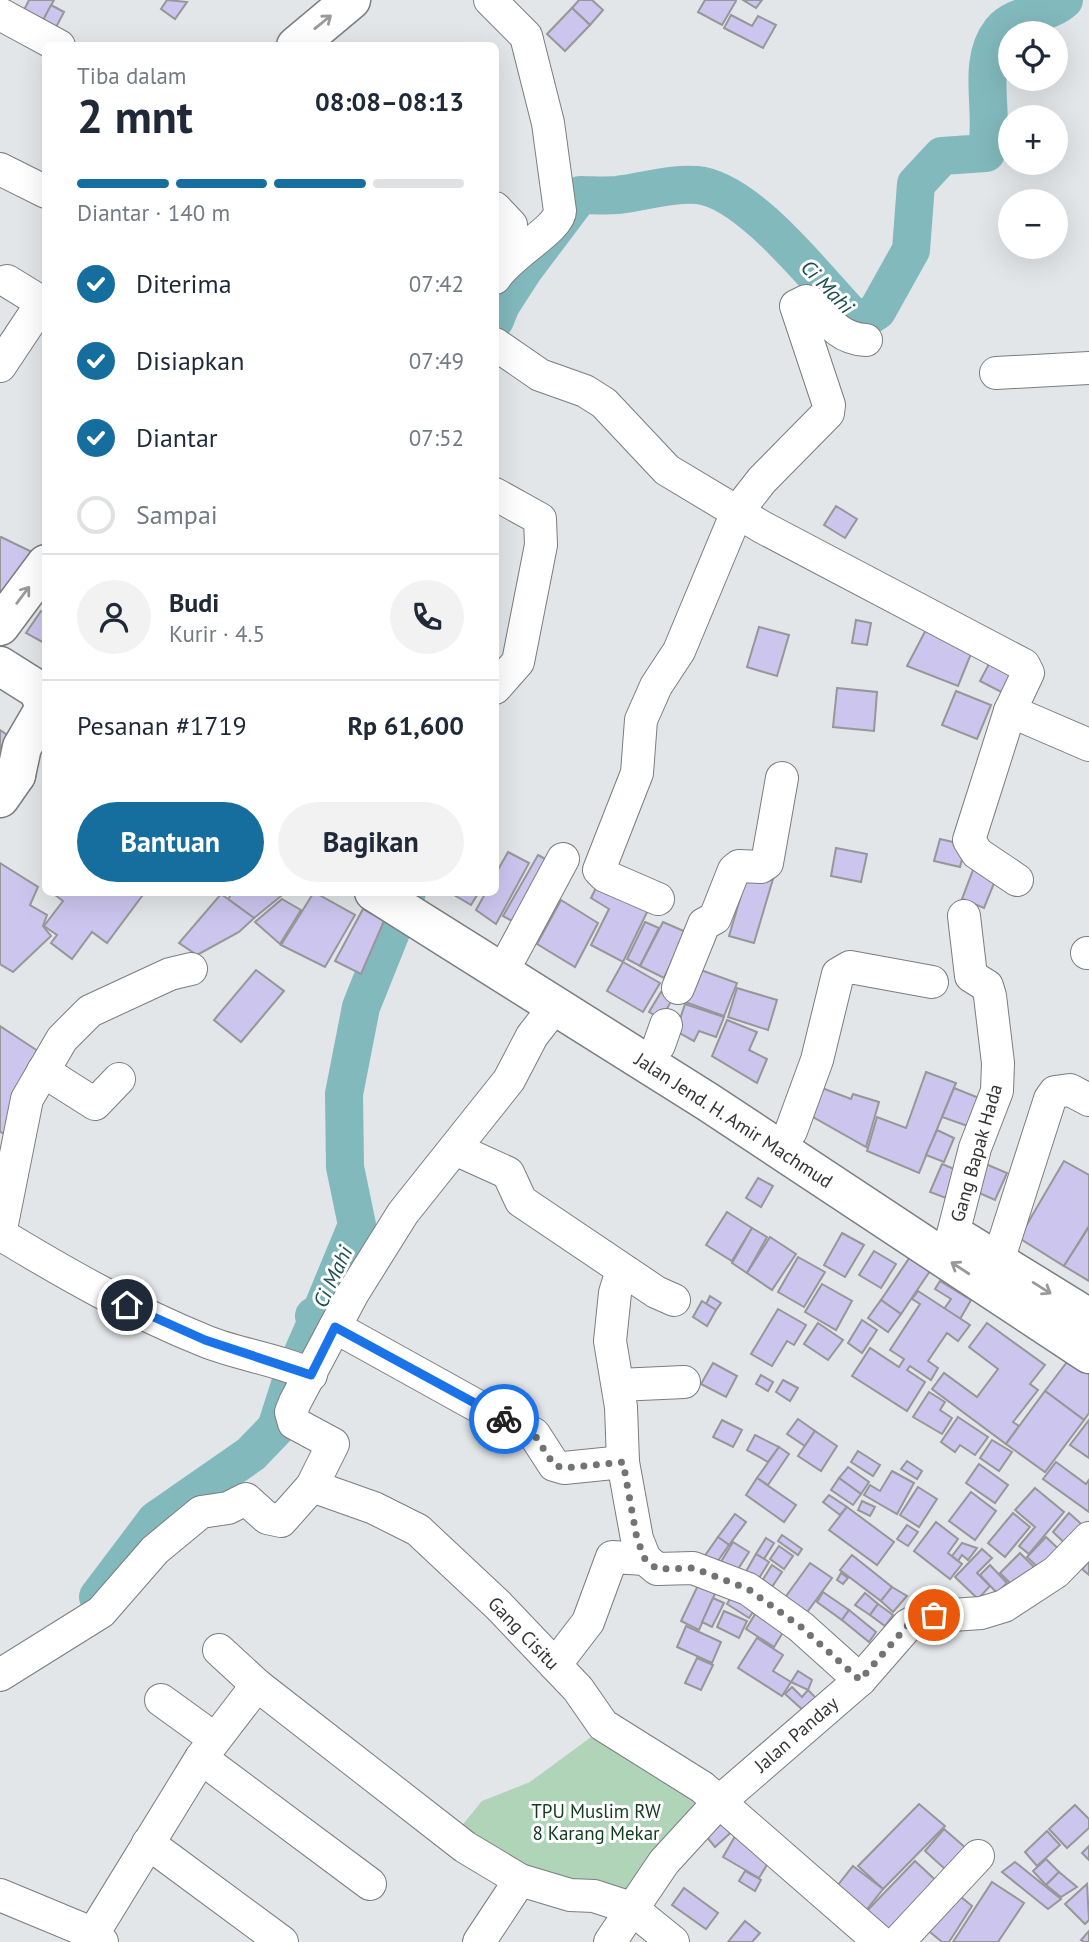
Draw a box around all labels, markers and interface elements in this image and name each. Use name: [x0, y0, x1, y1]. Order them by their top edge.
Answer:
one-way arrow: [313, 14, 331, 30]
map controls: [998, 21, 1068, 259]
button: locate: [998, 21, 1068, 91]
text: Tiba dalam: [77, 61, 186, 90]
text: 08:08–08:13: [315, 85, 464, 118]
text: 2 mnt: [77, 86, 193, 146]
button: +: [998, 105, 1068, 175]
button: −: [998, 189, 1068, 259]
text: Diantar · 140 m: [77, 198, 230, 227]
water label: Ci Mahi: [795, 254, 860, 320]
icon: check: [77, 265, 115, 303]
text: Diterima: [136, 267, 232, 300]
text: 07:42: [409, 269, 464, 298]
icon: check: [77, 342, 115, 380]
text: Disiapkan: [136, 344, 244, 377]
text: 07:49: [409, 346, 464, 375]
icon: check: [77, 419, 115, 457]
text: Diantar: [136, 421, 218, 454]
text: 07:52: [409, 423, 464, 452]
text: Sampai: [136, 498, 218, 531]
button: person: [77, 580, 151, 654]
button: phone: [390, 580, 464, 654]
one-way arrow: [15, 586, 30, 605]
text: Budi: [169, 586, 219, 619]
text: Kurir · 4.5: [169, 619, 265, 648]
text: Pesanan #1719: [77, 709, 247, 742]
text: Rp 61,600: [347, 709, 464, 742]
button: Bantuan: [77, 802, 264, 882]
button: Bagikan: [278, 802, 464, 882]
street label: Jalan Jend. H. Amir Machmud: [630, 1046, 837, 1193]
street label: Gang Bapak Hada: [945, 1081, 1007, 1225]
water label: Ci Mahi: [307, 1241, 359, 1312]
one-way arrow: [951, 1261, 970, 1276]
pin: [97, 1275, 157, 1335]
one-way arrow: [1031, 1282, 1051, 1296]
icon: home: [108, 1286, 146, 1324]
courier: [469, 1384, 539, 1454]
icon: bike: [485, 1400, 523, 1438]
pin: [904, 1585, 964, 1645]
street label: Gang Cisitu: [483, 1591, 565, 1675]
icon: bag: [915, 1596, 953, 1634]
street label: Jalan Panday: [748, 1691, 843, 1778]
park label: TPU Muslim RW 8 Karang Mekar: [531, 1799, 661, 1845]

